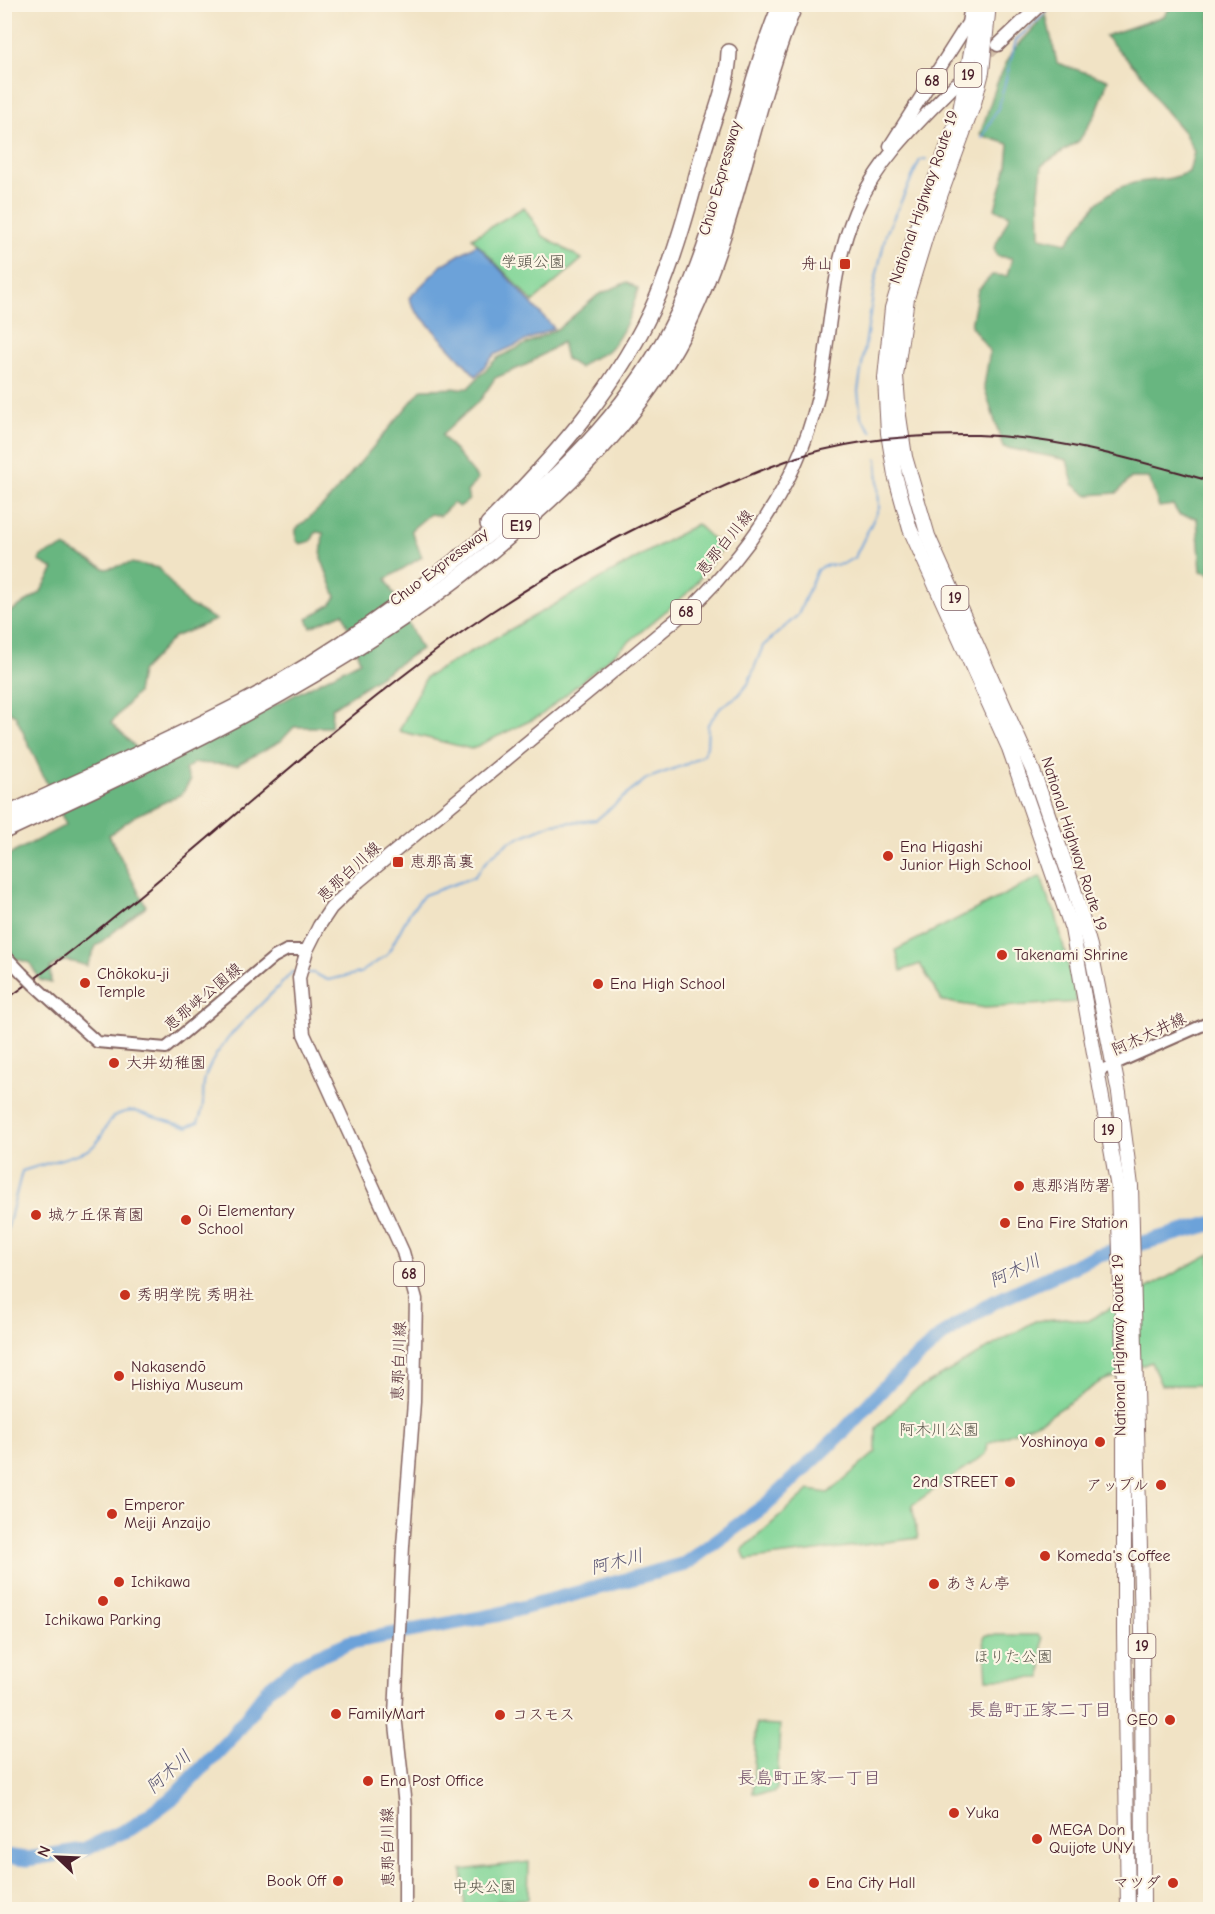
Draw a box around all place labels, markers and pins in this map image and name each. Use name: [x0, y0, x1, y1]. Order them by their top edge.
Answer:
place label: 舟山: [801, 255, 833, 273]
marker: 舟山: [838, 257, 852, 271]
place label: Ena Higashi Junior High School: [900, 838, 1031, 874]
marker: Ena Higashi Junior High School: [881, 849, 895, 863]
place label: 恵那高裏: [410, 853, 474, 871]
marker: 恵那高裏: [391, 855, 405, 869]
place label: Takenami Shrine: [1014, 946, 1128, 964]
marker: Takenami Shrine: [995, 948, 1009, 962]
place label: Chōkoku-ji Temple: [97, 965, 170, 1001]
place label: Ena High School: [610, 975, 725, 993]
marker: Chōkoku-ji Temple: [78, 976, 92, 990]
marker: Ena High School: [591, 977, 605, 991]
place label: 大井幼稚園: [126, 1054, 206, 1072]
marker: 大井幼稚園: [107, 1056, 121, 1070]
place label: 恵那消防署: [1031, 1177, 1111, 1195]
marker: 恵那消防署: [1012, 1179, 1026, 1193]
place label: Oi Elementary School: [198, 1202, 295, 1238]
place label: 城ケ丘保育園: [48, 1206, 144, 1224]
marker: 城ケ丘保育園: [29, 1208, 43, 1222]
marker: Oi Elementary School: [179, 1213, 193, 1227]
place label: Ena Fire Station: [1017, 1214, 1128, 1232]
marker: Ena Fire Station: [998, 1216, 1012, 1230]
place label: 秀明学院 秀明社: [137, 1286, 254, 1304]
marker: 秀明学院 秀明社: [118, 1288, 132, 1302]
place label: Nakasendō Hishiya Museum: [131, 1358, 243, 1394]
marker: Nakasendō Hishiya Museum: [112, 1369, 126, 1383]
place label: Yoshinoya: [1020, 1433, 1088, 1451]
marker: Yoshinoya: [1093, 1435, 1107, 1449]
place label: 2nd STREET: [913, 1473, 999, 1491]
marker: 2nd STREET: [1003, 1475, 1017, 1489]
place label: アップル: [1086, 1476, 1149, 1494]
marker: アップル: [1154, 1478, 1168, 1492]
place label: Emperor Meiji Anzaijo: [124, 1496, 211, 1532]
marker: Emperor Meiji Anzaijo: [105, 1507, 119, 1521]
place label: Komeda's Coffee: [1057, 1547, 1170, 1565]
marker: Komeda's Coffee: [1038, 1549, 1052, 1563]
place label: Ichikawa: [131, 1573, 190, 1591]
marker: Ichikawa: [112, 1575, 126, 1589]
place label: あきん亭: [946, 1575, 1010, 1593]
marker: あきん亭: [927, 1577, 941, 1591]
marker: Ichikawa Parking: [96, 1594, 110, 1608]
place label: Ichikawa Parking: [45, 1611, 161, 1629]
place label: FamilyMart: [348, 1705, 425, 1723]
place label: コスモス: [512, 1706, 575, 1724]
marker: FamilyMart: [329, 1707, 343, 1721]
marker: コスモス: [493, 1708, 507, 1722]
place label: GEO: [1127, 1711, 1158, 1729]
marker: GEO: [1163, 1713, 1177, 1727]
place label: Ena Post Office: [380, 1772, 484, 1790]
marker: Ena Post Office: [361, 1774, 375, 1788]
place label: Yuka: [966, 1804, 999, 1822]
marker: Yuka: [947, 1806, 961, 1820]
place label: MEGA Don Quijote UNY: [1049, 1821, 1133, 1857]
marker: MEGA Don Quijote UNY: [1030, 1832, 1044, 1846]
place label: Book Off: [267, 1872, 328, 1890]
marker: Book Off: [331, 1874, 345, 1888]
place label: Ena City Hall: [826, 1874, 915, 1892]
place label: マツダ: [1113, 1874, 1161, 1892]
marker: Ena City Hall: [807, 1876, 821, 1890]
marker: マツダ: [1166, 1876, 1180, 1890]

